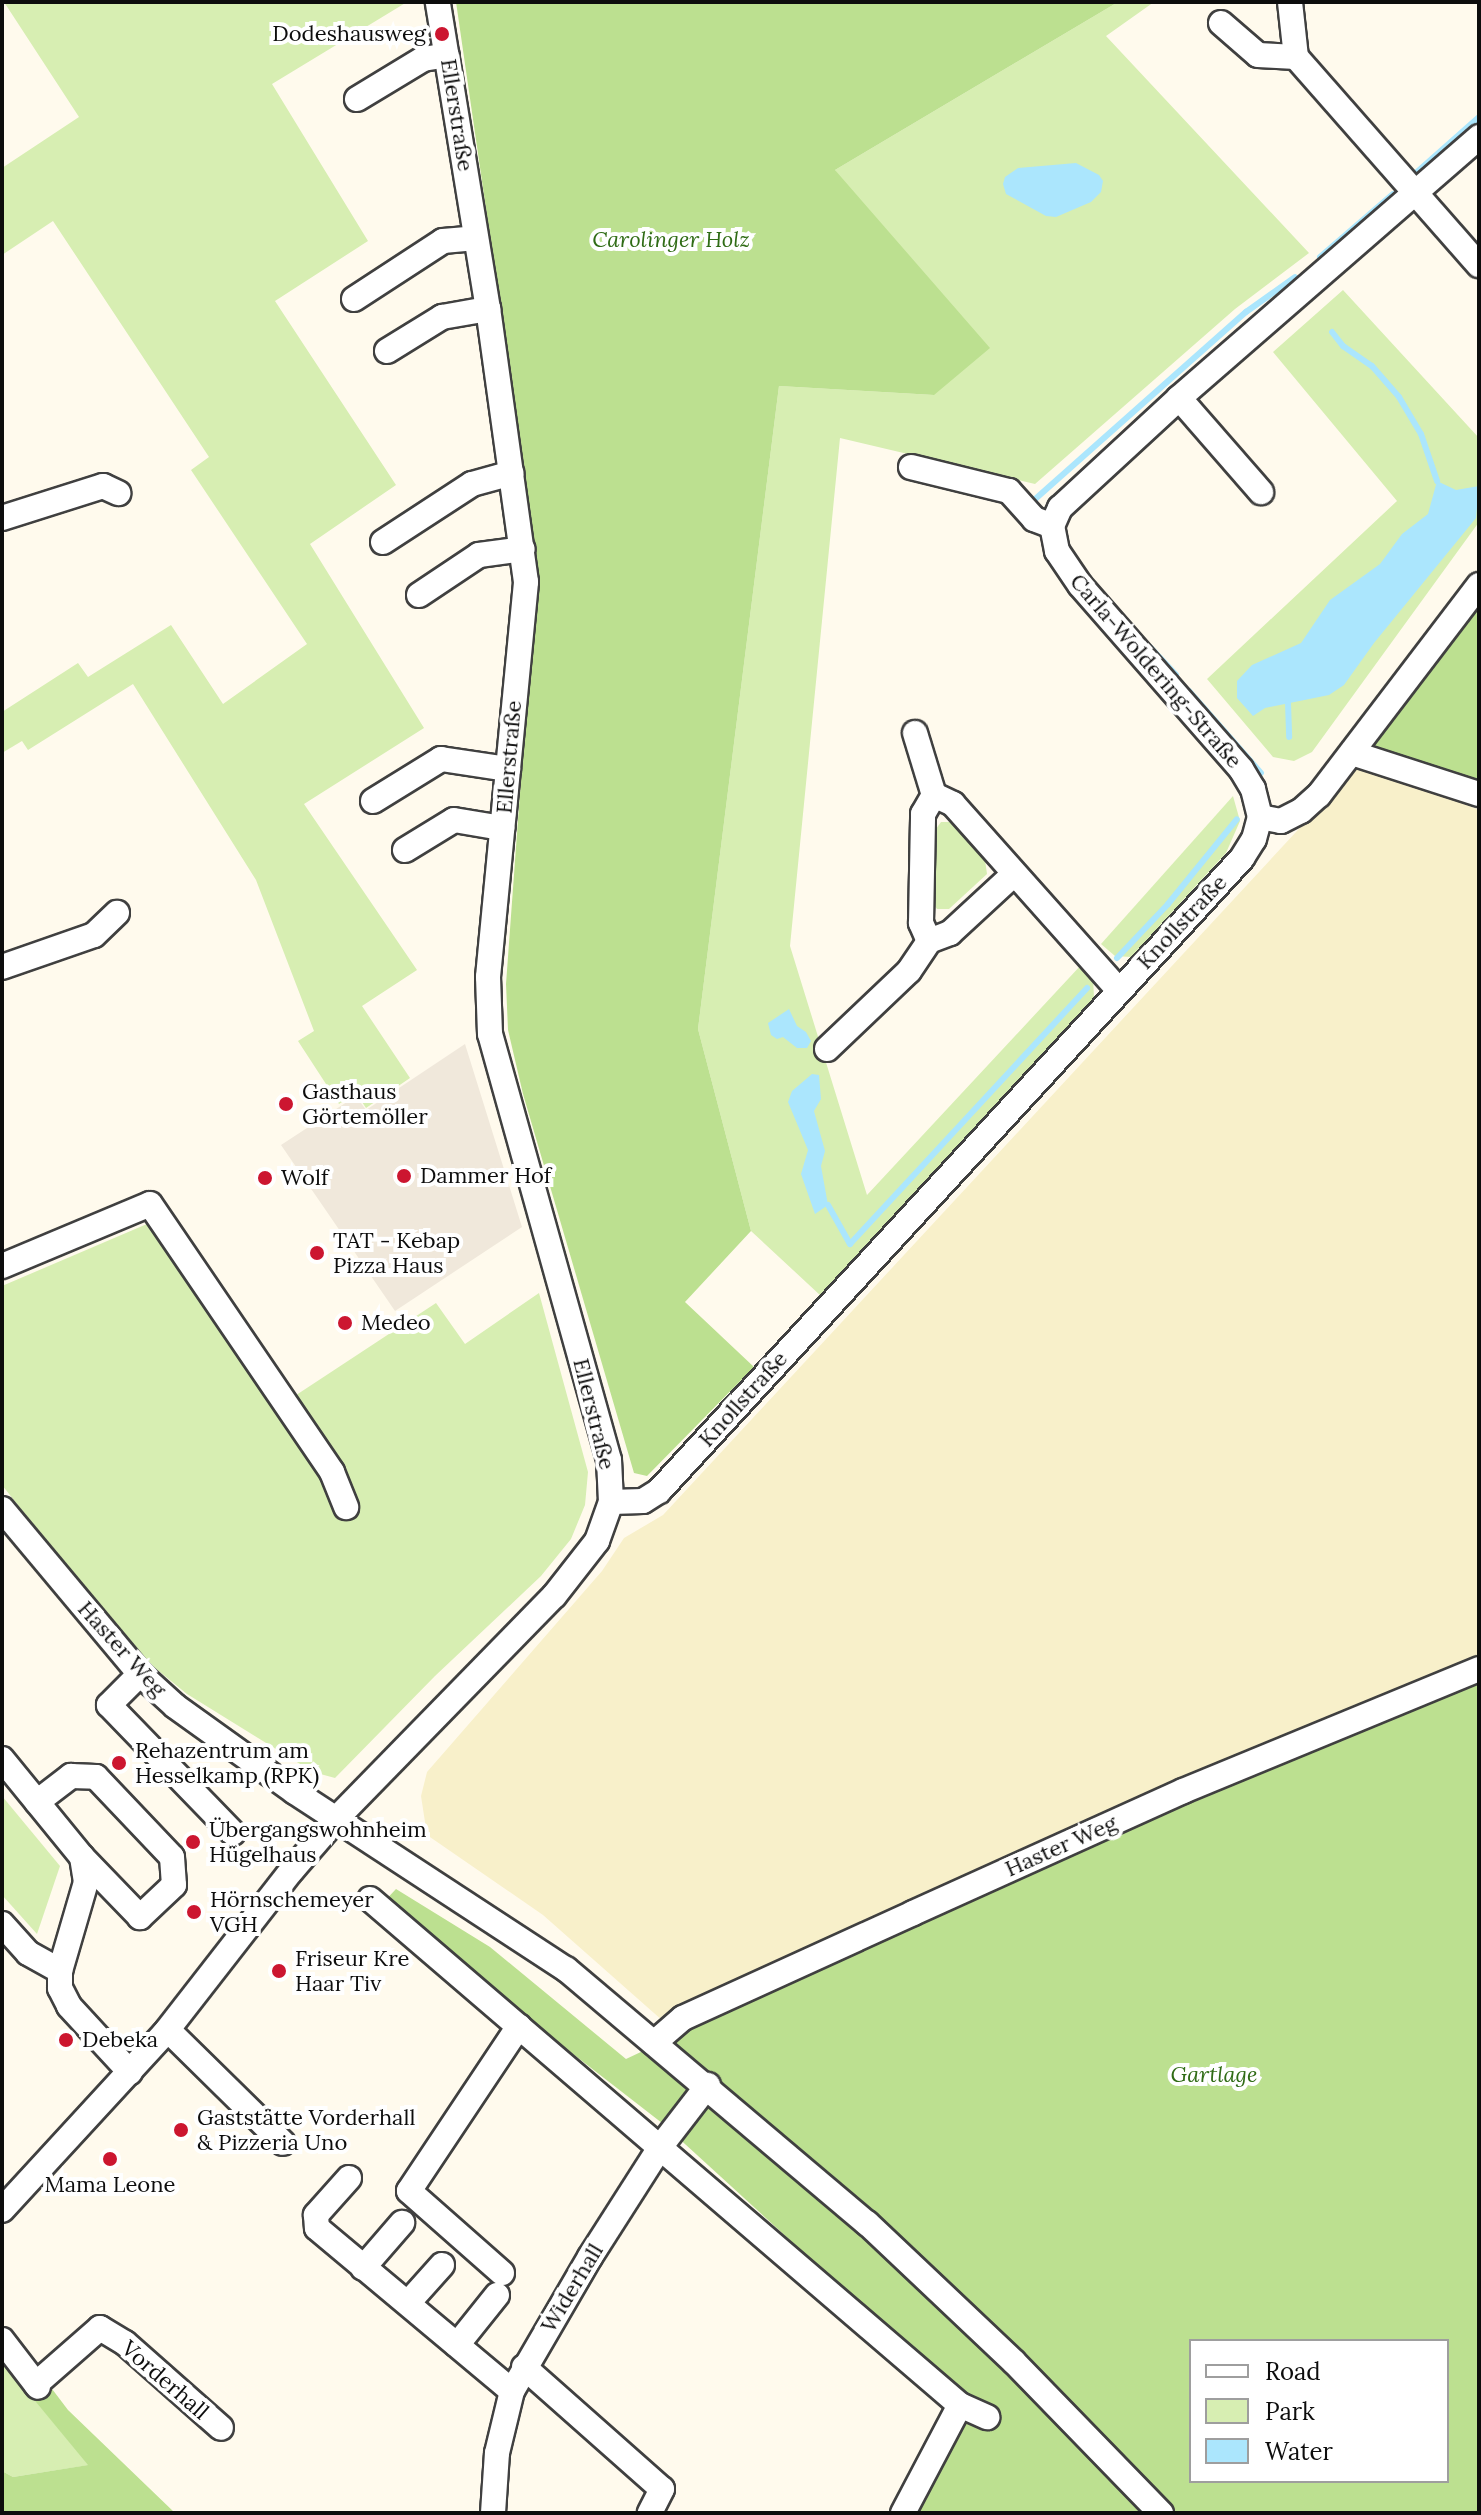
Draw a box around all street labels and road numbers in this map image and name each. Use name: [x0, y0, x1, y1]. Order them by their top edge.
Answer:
street label: Ellerstraße: [435, 57, 479, 173]
street label: Carla-Woldering-Straße: [1064, 568, 1248, 774]
street label: Ellerstraße: [491, 699, 527, 815]
street label: Knollstraße: [1132, 869, 1232, 975]
street label: Knollstraße: [693, 1346, 793, 1452]
street label: Ellerstraße: [567, 1356, 621, 1472]
street label: Haster Weg: [72, 1596, 172, 1702]
street label: Haster Weg: [1001, 1810, 1121, 1882]
street label: Widerhall: [535, 2239, 609, 2337]
street label: Vorderhall: [116, 2335, 214, 2425]

